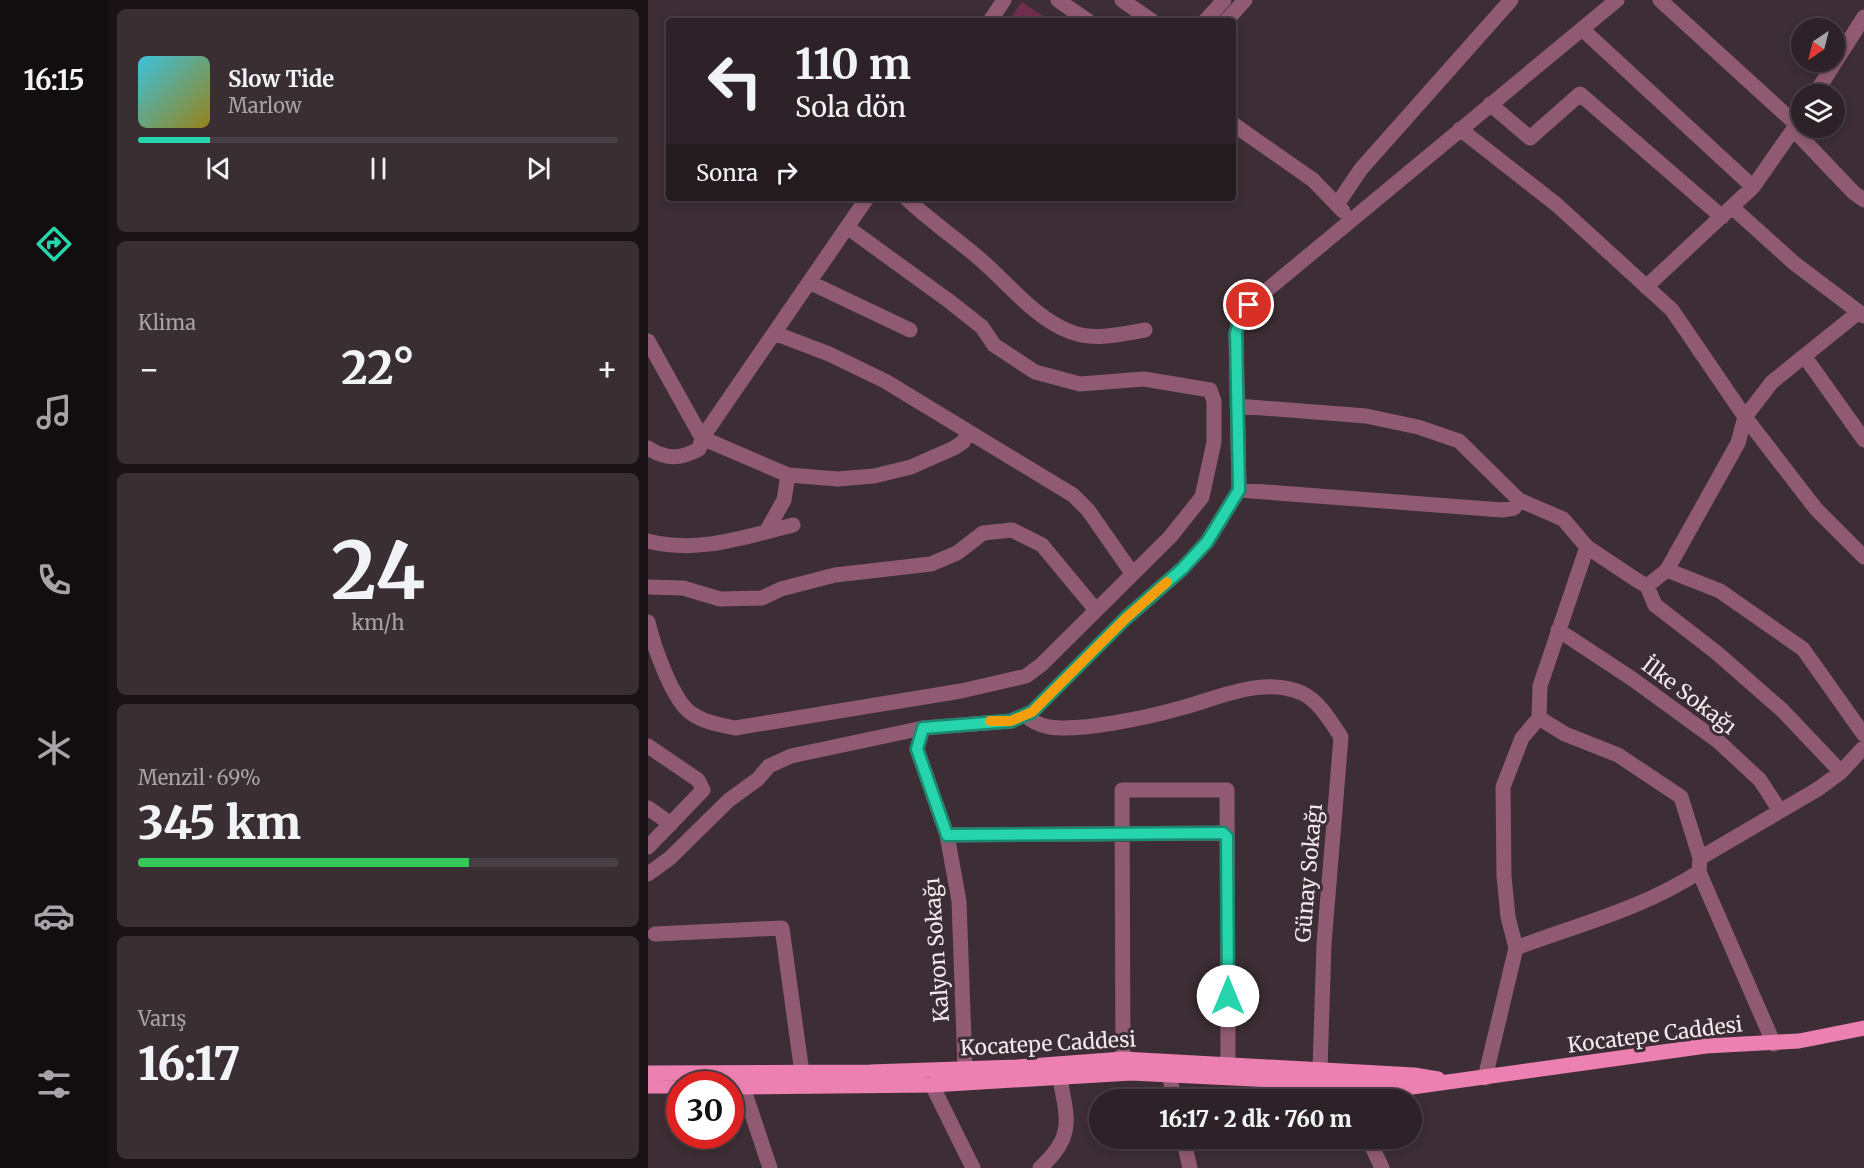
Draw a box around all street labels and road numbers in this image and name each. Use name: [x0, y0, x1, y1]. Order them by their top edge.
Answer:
street label: İlke Sokağı: [1636, 651, 1742, 740]
street label: Günay Sokağı: [1289, 802, 1328, 944]
street label: Kalyon Sokağı: [918, 877, 955, 1023]
street label: Kocatepe Caddesi: [1566, 1010, 1744, 1059]
street label: Kocatepe Caddesi: [959, 1025, 1137, 1062]

